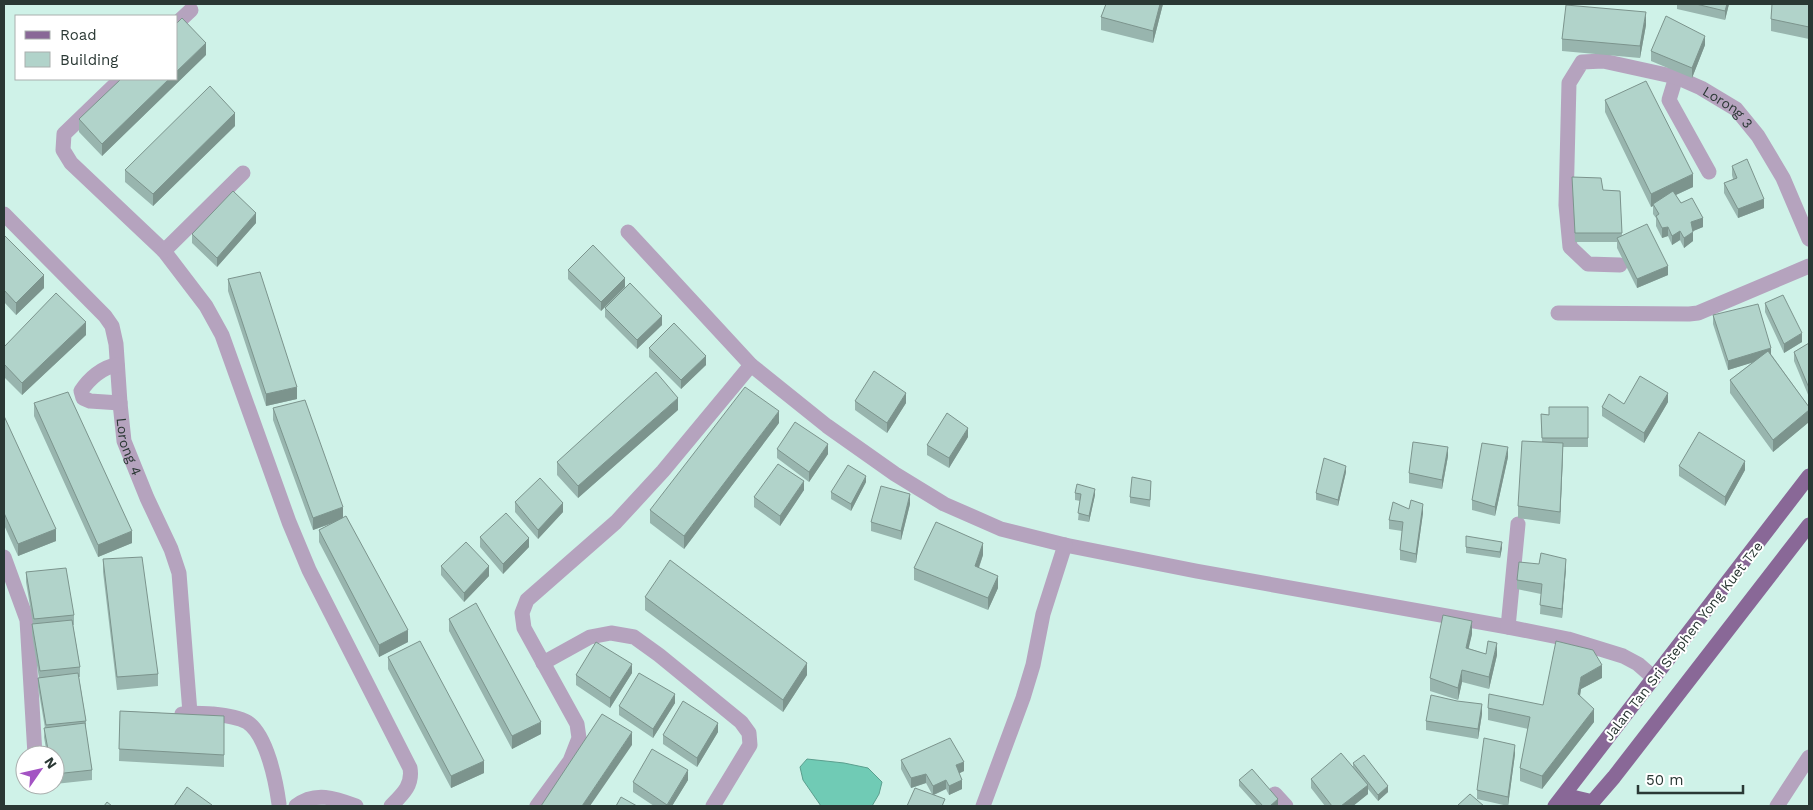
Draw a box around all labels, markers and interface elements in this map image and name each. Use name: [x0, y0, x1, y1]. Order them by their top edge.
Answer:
legend: [15, 15, 178, 80]
text: Road: [60, 26, 97, 44]
text: Building: [60, 51, 118, 69]
street label: Lorong 3: [1700, 83, 1756, 131]
street label: Lorong 4: [114, 417, 145, 478]
street label: Jalan Tan Sri Stephen Yong Kuet Tze: [1600, 538, 1766, 744]
north arrow: [15, 745, 65, 795]
text: N: [41, 754, 60, 772]
scale bar: [1638, 762, 1743, 794]
text: 50 m: [1646, 771, 1683, 789]

